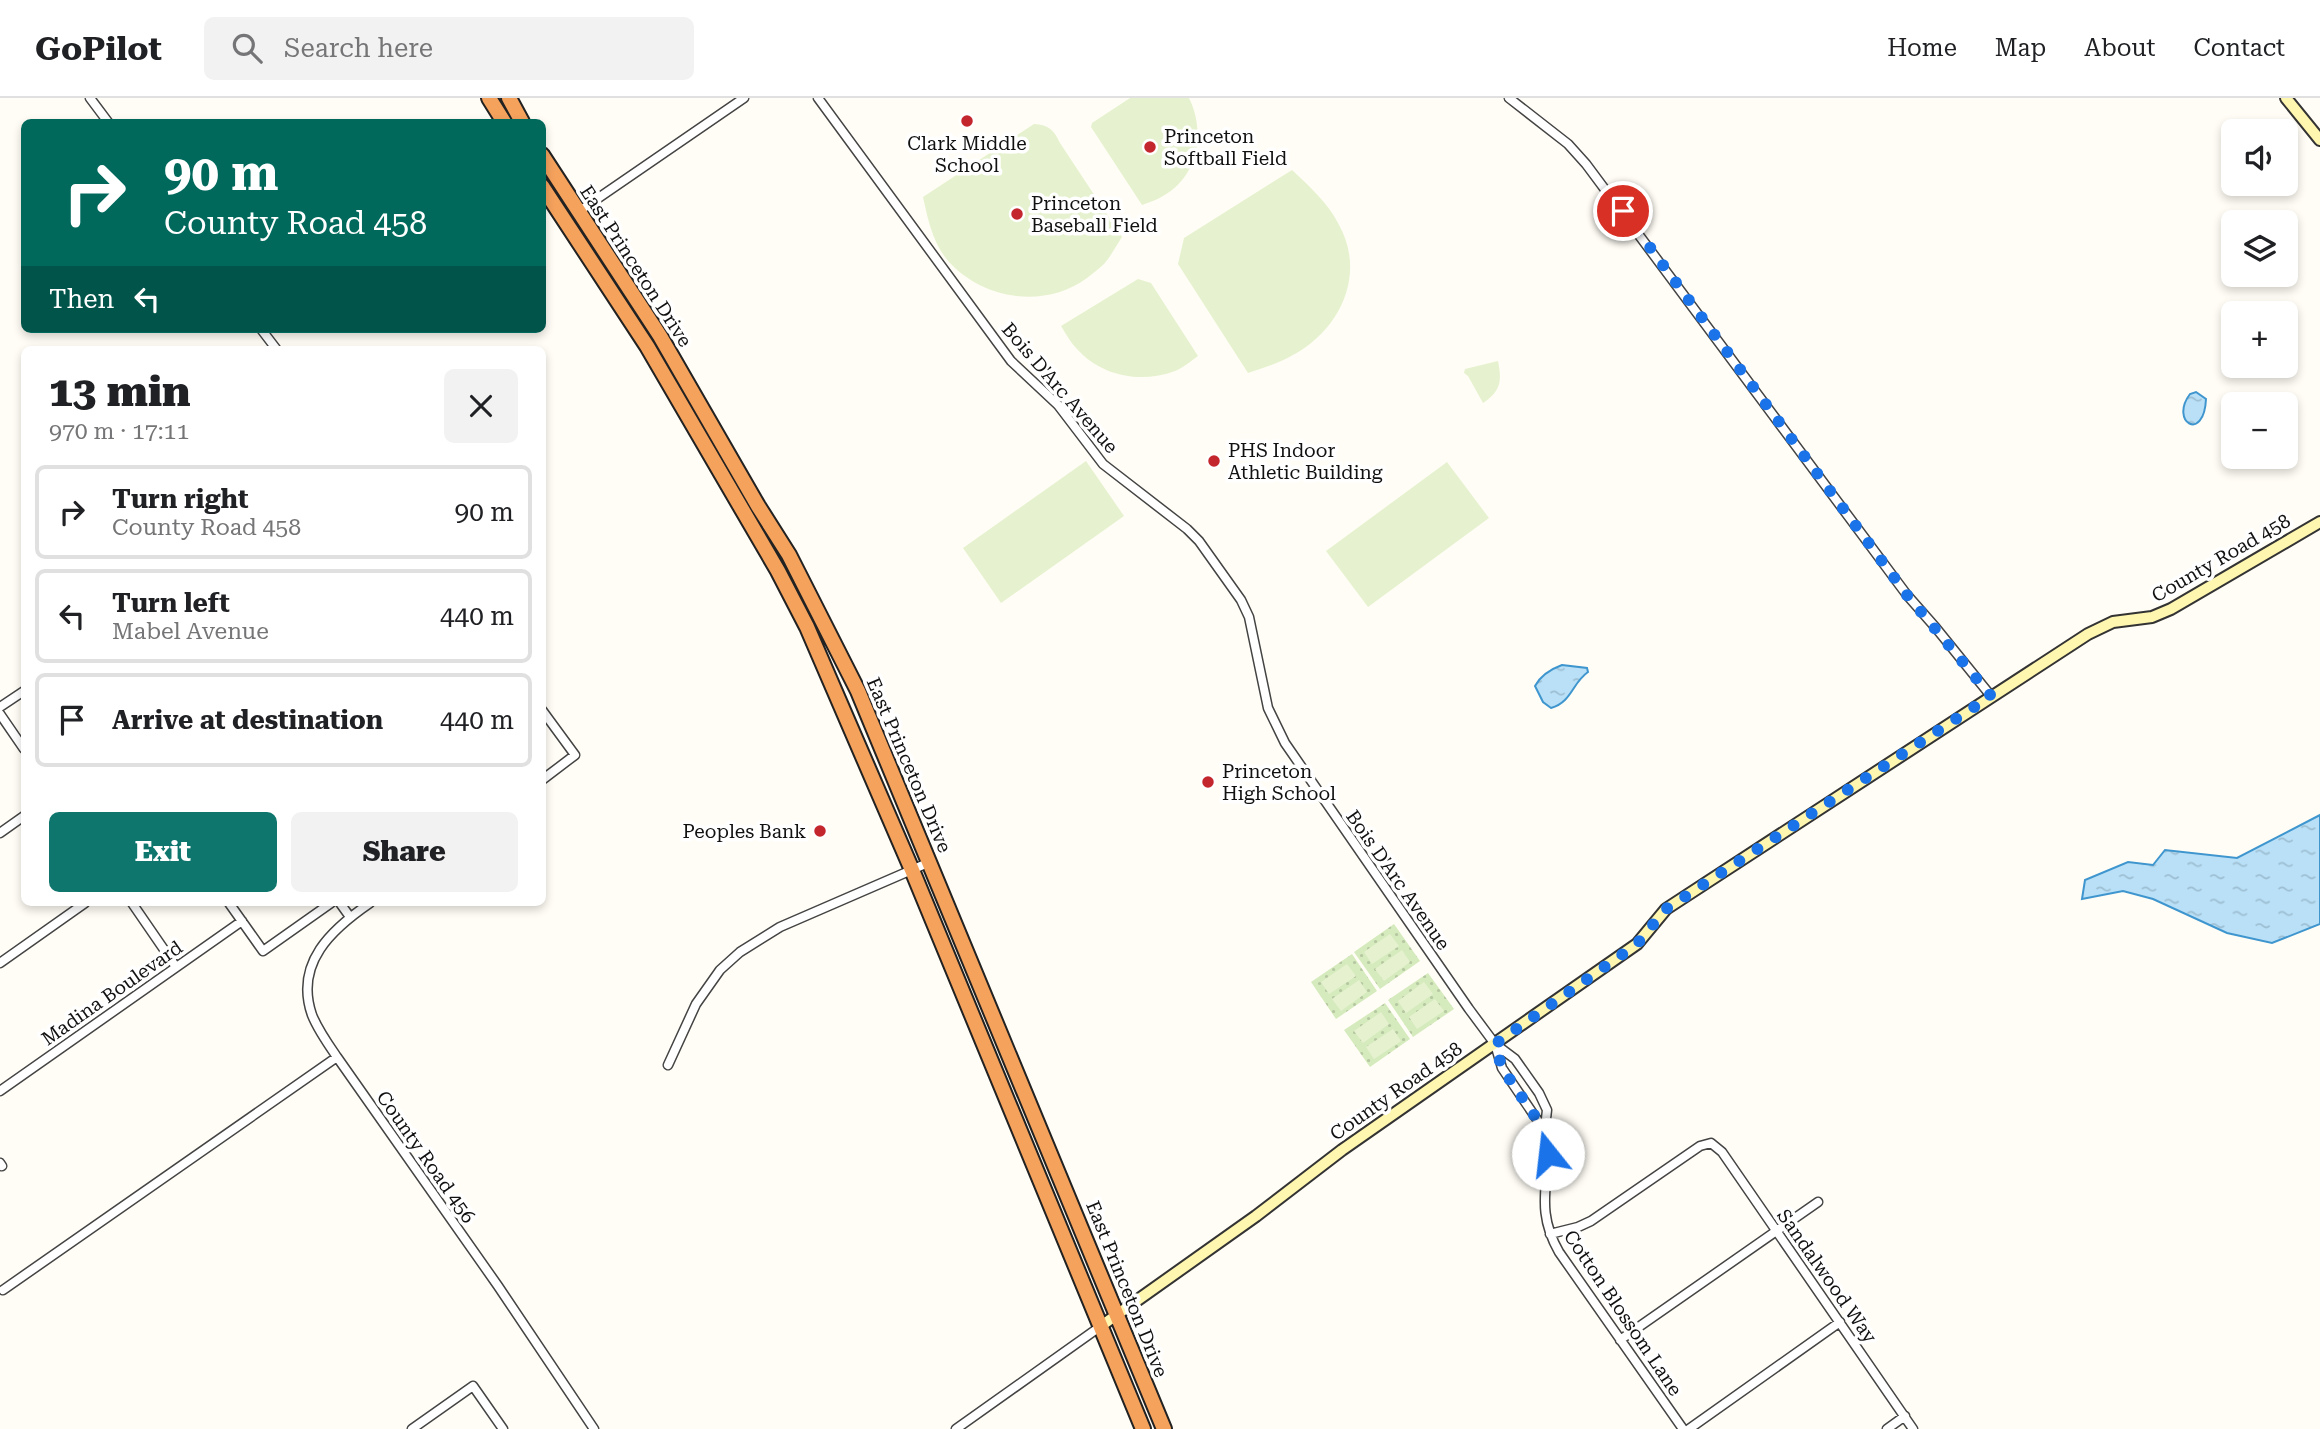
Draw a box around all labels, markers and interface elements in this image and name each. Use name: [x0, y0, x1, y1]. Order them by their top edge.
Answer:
search box: [204, 17, 694, 80]
text: GoPilot: [35, 29, 162, 68]
icon: search: [228, 29, 266, 67]
text: Search here: [284, 33, 433, 63]
text: Home: [1887, 34, 1957, 62]
text: Map: [1995, 34, 2046, 62]
text: About: [2084, 34, 2155, 62]
text: Contact: [2193, 34, 2285, 62]
marker: Clark Middle School: [959, 113, 975, 129]
map controls: [2221, 119, 2298, 469]
button: sound: [2221, 119, 2298, 196]
place label: Princeton Softball Field: [1164, 125, 1287, 170]
place label: Clark Middle School: [907, 132, 1027, 177]
marker: Princeton Softball Field: [1142, 139, 1158, 155]
text: 90 m: [164, 145, 279, 202]
icon: right: [49, 147, 140, 238]
street label: East Princeton Drive: [575, 181, 697, 351]
pin: [1593, 181, 1653, 241]
place label: Princeton Baseball Field: [1031, 192, 1158, 237]
icon: arrive: [1604, 192, 1642, 230]
text: County Road 458: [164, 204, 427, 242]
marker: Princeton Baseball Field: [1009, 206, 1025, 222]
button: layers: [2221, 210, 2298, 287]
icon: left: [128, 280, 166, 318]
text: Then: [49, 284, 114, 314]
button: +: [2221, 301, 2298, 378]
street label: Bois D'Arc Avenue: [997, 318, 1123, 458]
text: 13 min: [49, 367, 191, 416]
button: close: [444, 369, 518, 443]
button: −: [2221, 392, 2298, 469]
text: 970 m · 17:11: [49, 418, 189, 445]
place label: PHS Indoor Athletic Building: [1228, 439, 1383, 484]
marker: PHS Indoor Athletic Building: [1206, 453, 1222, 469]
text: Turn right: [112, 484, 248, 514]
icon: right: [53, 493, 91, 531]
text: 90 m: [455, 497, 514, 527]
street label: County Road 458: [2148, 509, 2294, 607]
text: County Road 458: [112, 514, 301, 541]
text: Turn left: [112, 588, 230, 618]
icon: left: [53, 597, 91, 635]
text: 440 m: [440, 601, 514, 631]
text: Mabel Avenue: [112, 618, 269, 645]
street label: East Princeton Drive: [862, 674, 956, 856]
icon: arrive: [53, 701, 91, 739]
text: Arrive at destination: [112, 705, 383, 735]
text: 440 m: [440, 705, 514, 735]
place label: Princeton High School: [1222, 760, 1336, 805]
marker: Princeton High School: [1200, 774, 1216, 790]
street label: Bois D'Arc Avenue: [1341, 806, 1455, 954]
button: Exit: [49, 812, 277, 892]
button: Share: [291, 812, 518, 892]
place label: Peoples Bank: [683, 820, 806, 843]
marker: Peoples Bank: [812, 823, 828, 839]
street label: Madina Boulevard: [37, 936, 187, 1050]
street label: County Road 458: [1325, 1037, 1467, 1145]
street label: County Road 456: [372, 1086, 480, 1228]
position arrow: [1511, 1117, 1585, 1191]
street label: East Princeton Drive: [1081, 1197, 1173, 1381]
street label: Sandalwood Way: [1772, 1205, 1882, 1348]
street label: Cotton Blossom Lane: [1559, 1226, 1687, 1400]

